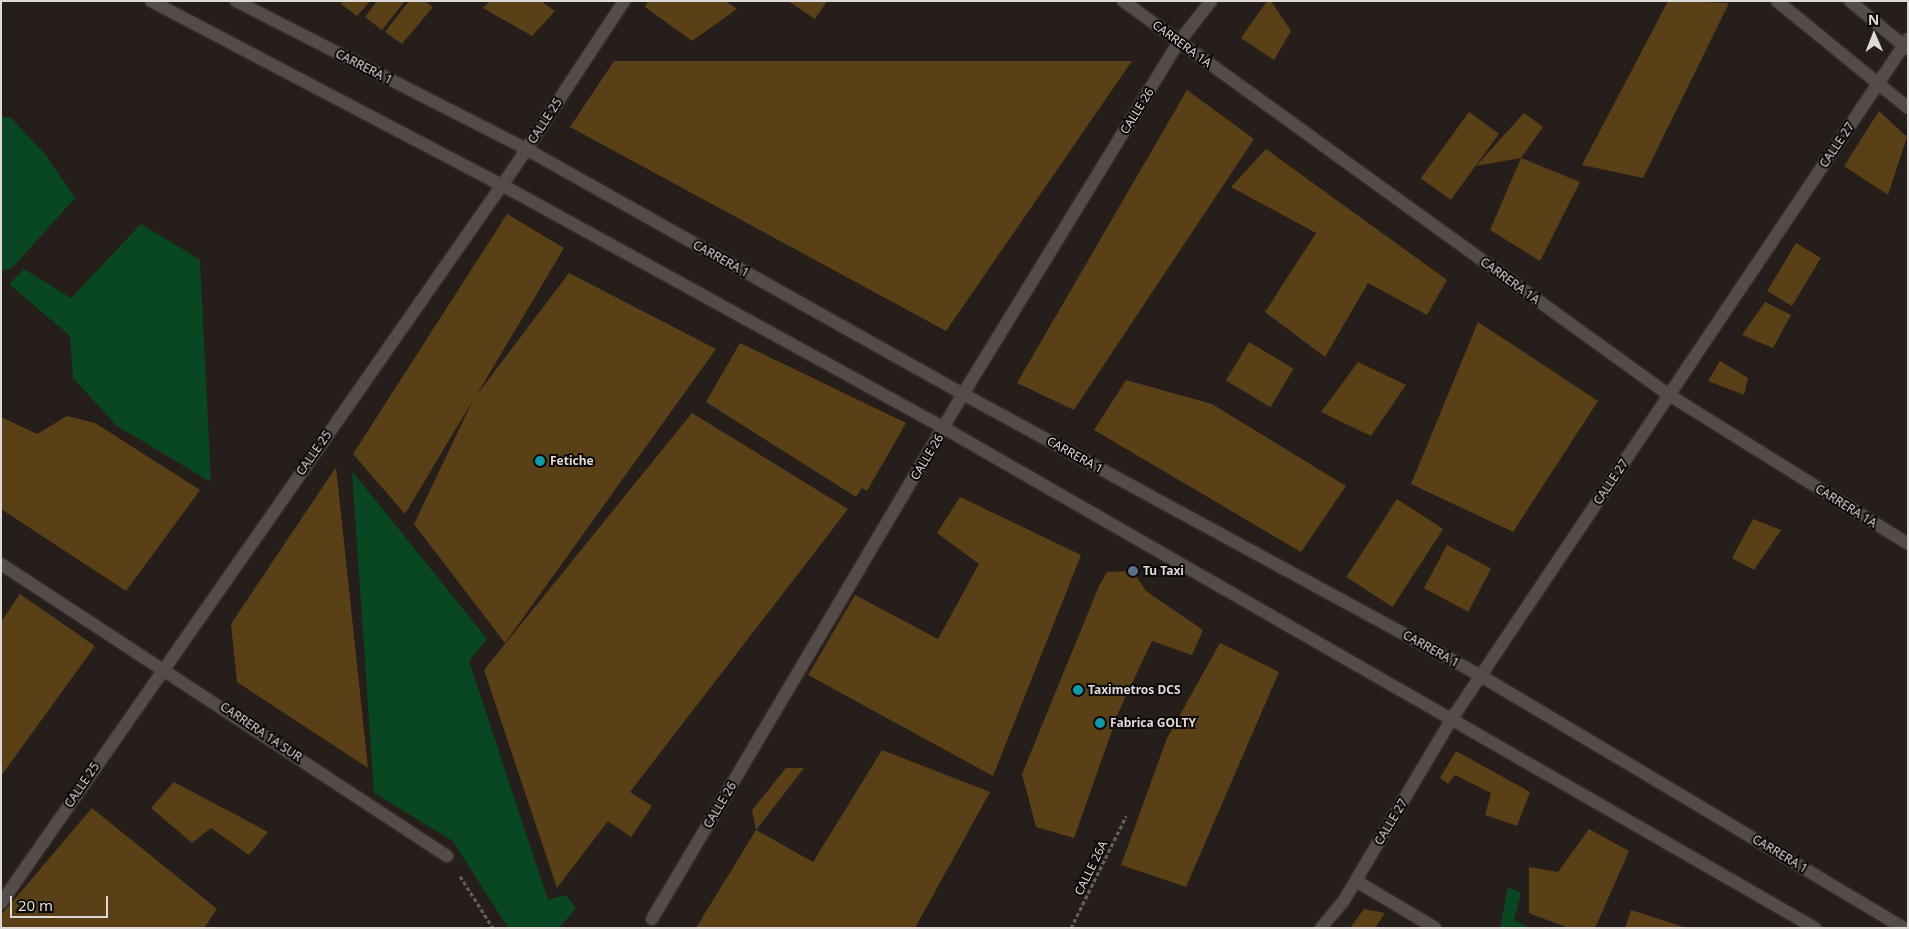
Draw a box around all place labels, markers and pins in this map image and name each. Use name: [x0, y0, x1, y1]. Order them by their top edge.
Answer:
place label: Fetiche: [550, 454, 594, 468]
marker: Fetiche: [534, 455, 546, 467]
place label: Tu Taxi: [1143, 564, 1184, 578]
marker: Tu Taxi: [1127, 565, 1139, 577]
place label: Taximetros DCS: [1088, 683, 1181, 697]
marker: Taximetros DCS: [1072, 684, 1084, 696]
place label: Fabrica GOLTY: [1110, 716, 1196, 730]
marker: Fabrica GOLTY: [1094, 717, 1106, 729]

